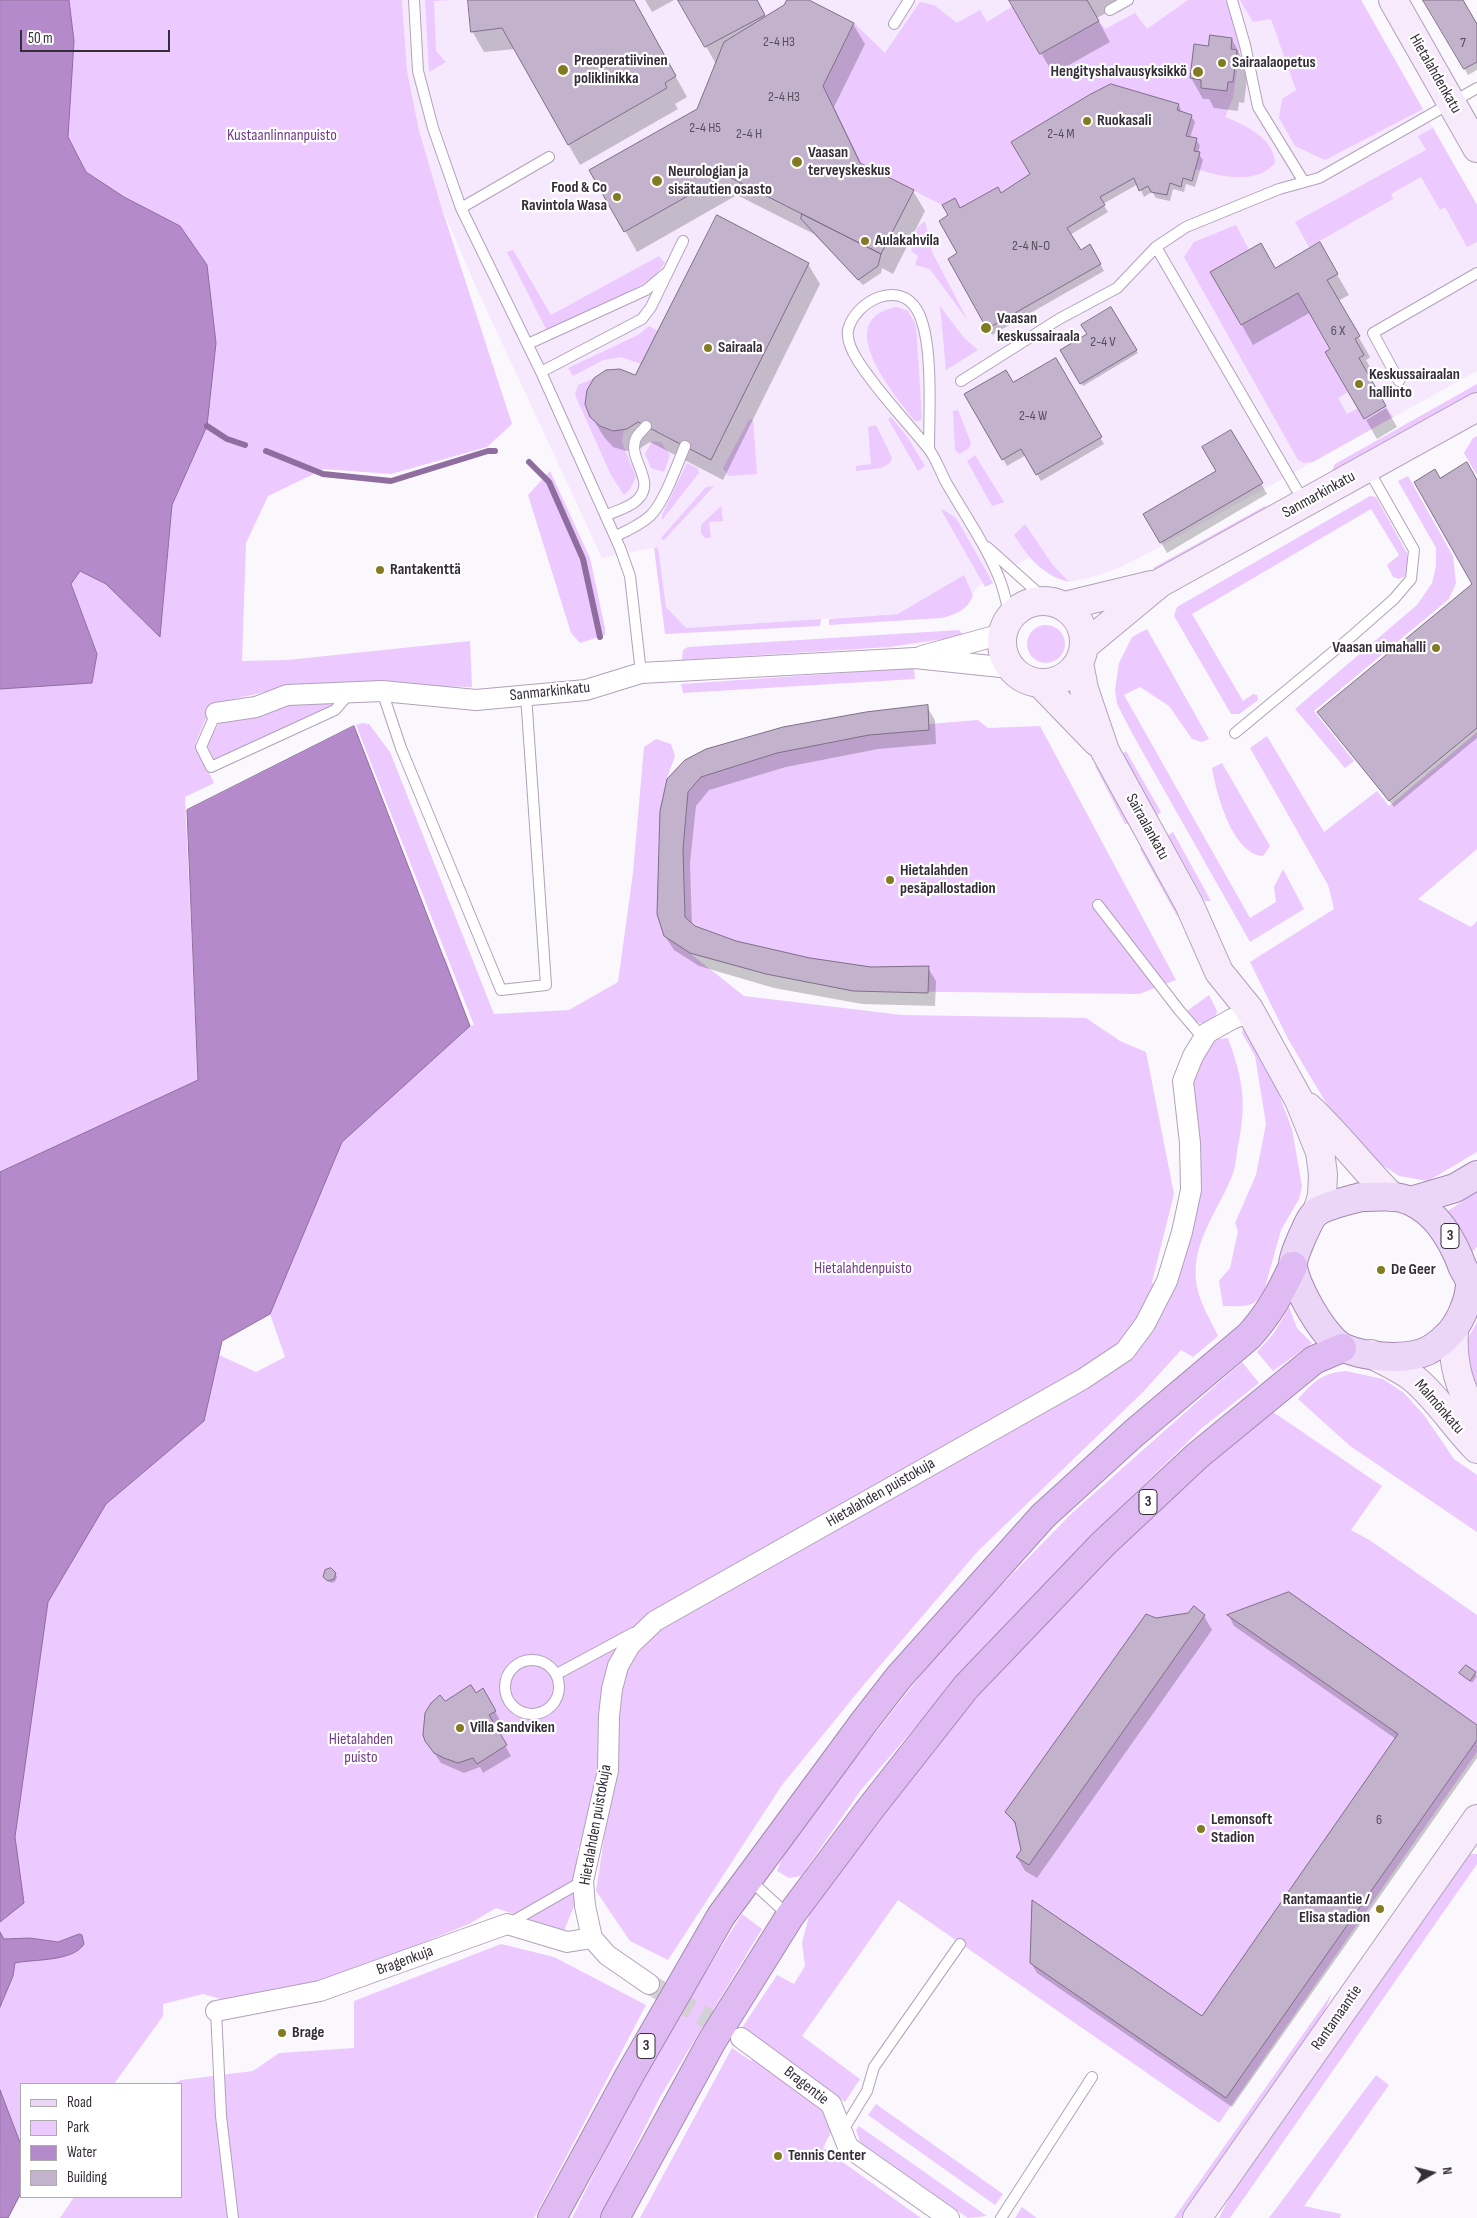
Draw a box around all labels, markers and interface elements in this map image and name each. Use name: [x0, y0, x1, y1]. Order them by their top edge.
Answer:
scale bar: [22, 20, 172, 52]
text: 50 m: [28, 29, 53, 48]
street label: Hietalahdenkatu: [1405, 31, 1465, 117]
house number: 2-4 H3: [763, 34, 795, 50]
house number: 7: [1460, 35, 1466, 51]
place label: Preoperatiivinen poliklinikka: [574, 51, 668, 89]
place label: Sairaalaopetus: [1232, 53, 1316, 73]
marker: Sairaalaopetus: [1216, 57, 1228, 69]
place label: Hengityshalvausyksikkö: [1051, 62, 1187, 82]
marker: Preoperatiivinen poliklinikka: [556, 63, 570, 77]
marker: Hengityshalvausyksikkö: [1191, 65, 1205, 79]
house number: 2-4 H3: [768, 89, 800, 105]
place label: Ruokasali: [1097, 111, 1151, 131]
marker: Ruokasali: [1081, 115, 1093, 127]
house number: 2-4 H5: [689, 120, 721, 136]
park label: Kustaanlinnanpuisto: [227, 126, 337, 146]
house number: 2-4 H: [736, 126, 762, 142]
house number: 2-4 M: [1047, 126, 1075, 142]
place label: Vaasan terveyskeskus: [808, 143, 891, 181]
marker: Vaasan terveyskeskus: [790, 155, 804, 169]
place label: Neurologian ja sisätautien osasto: [668, 162, 772, 200]
marker: Neurologian ja sisätautien osasto: [650, 174, 664, 188]
place label: Food & Co Ravintola Wasa: [521, 178, 607, 216]
marker: Food & Co Ravintola Wasa: [611, 191, 623, 203]
place label: Aulakahvila: [875, 231, 939, 251]
marker: Aulakahvila: [859, 235, 871, 247]
house number: 2-4 N-O: [1012, 238, 1050, 254]
place label: Vaasan keskussairaala: [997, 309, 1080, 347]
marker: Vaasan keskussairaala: [979, 321, 993, 335]
house number: 6 X: [1331, 323, 1345, 339]
house number: 2-4 V: [1090, 334, 1116, 350]
place label: Sairaala: [718, 338, 763, 358]
marker: Sairaala: [702, 342, 714, 354]
place label: Keskussairaalan hallinto: [1369, 365, 1460, 403]
marker: Keskussairaalan hallinto: [1353, 378, 1365, 390]
house number: 2-4 W: [1019, 408, 1047, 424]
street label: Sanmarkinkatu: [1279, 467, 1359, 523]
place label: Rantakenttä: [390, 560, 461, 580]
marker: Rantakenttä: [374, 564, 386, 576]
place label: Vaasan uimahalli: [1332, 638, 1426, 658]
marker: Vaasan uimahalli: [1430, 642, 1442, 654]
street label: Sanmarkinkatu: [509, 678, 591, 706]
street label: Sairaalankatu: [1121, 791, 1173, 863]
place label: Hietalahden pesäpallostadion: [900, 861, 996, 899]
marker: Hietalahden pesäpallostadion: [884, 874, 896, 886]
road number: 3: [1441, 1224, 1459, 1248]
park label: Hietalahdenpuisto: [814, 1259, 912, 1279]
place label: De Geer: [1391, 1260, 1436, 1280]
marker: De Geer: [1375, 1264, 1387, 1276]
street label: Malmönkatu: [1410, 1376, 1468, 1438]
street label: Hietalahden puistokuja: [823, 1454, 939, 1532]
road number: 3: [1139, 1490, 1157, 1514]
place label: Villa Sandviken: [470, 1718, 555, 1738]
marker: Villa Sandviken: [454, 1722, 466, 1734]
park label: Hietalahden puisto: [329, 1730, 393, 1768]
street label: Hietalahden puistokuja: [576, 1763, 616, 1887]
place label: Lemonsoft Stadion: [1211, 1810, 1272, 1848]
house number: 6: [1376, 1812, 1382, 1828]
marker: Lemonsoft Stadion: [1195, 1823, 1207, 1835]
place label: Rantamaantie / Elisa stadion: [1283, 1890, 1370, 1928]
marker: Rantamaantie / Elisa stadion: [1374, 1903, 1386, 1915]
street label: Bragenkuja: [374, 1942, 436, 1980]
street label: Rantamaantie: [1308, 1982, 1366, 2054]
place label: Brage: [292, 2023, 324, 2043]
marker: Brage: [276, 2027, 288, 2039]
road number: 3: [637, 2034, 655, 2058]
street label: Bragentie: [780, 2063, 832, 2109]
legend: [20, 2083, 182, 2198]
text: Road: [67, 2093, 92, 2112]
text: Park: [67, 2118, 89, 2137]
text: Water: [67, 2143, 97, 2162]
place label: Tennis Center: [788, 2146, 866, 2166]
north arrow: [1407, 2148, 1457, 2198]
marker: Tennis Center: [772, 2150, 784, 2162]
text: N: [1438, 2166, 1456, 2176]
text: Building: [67, 2168, 107, 2187]

